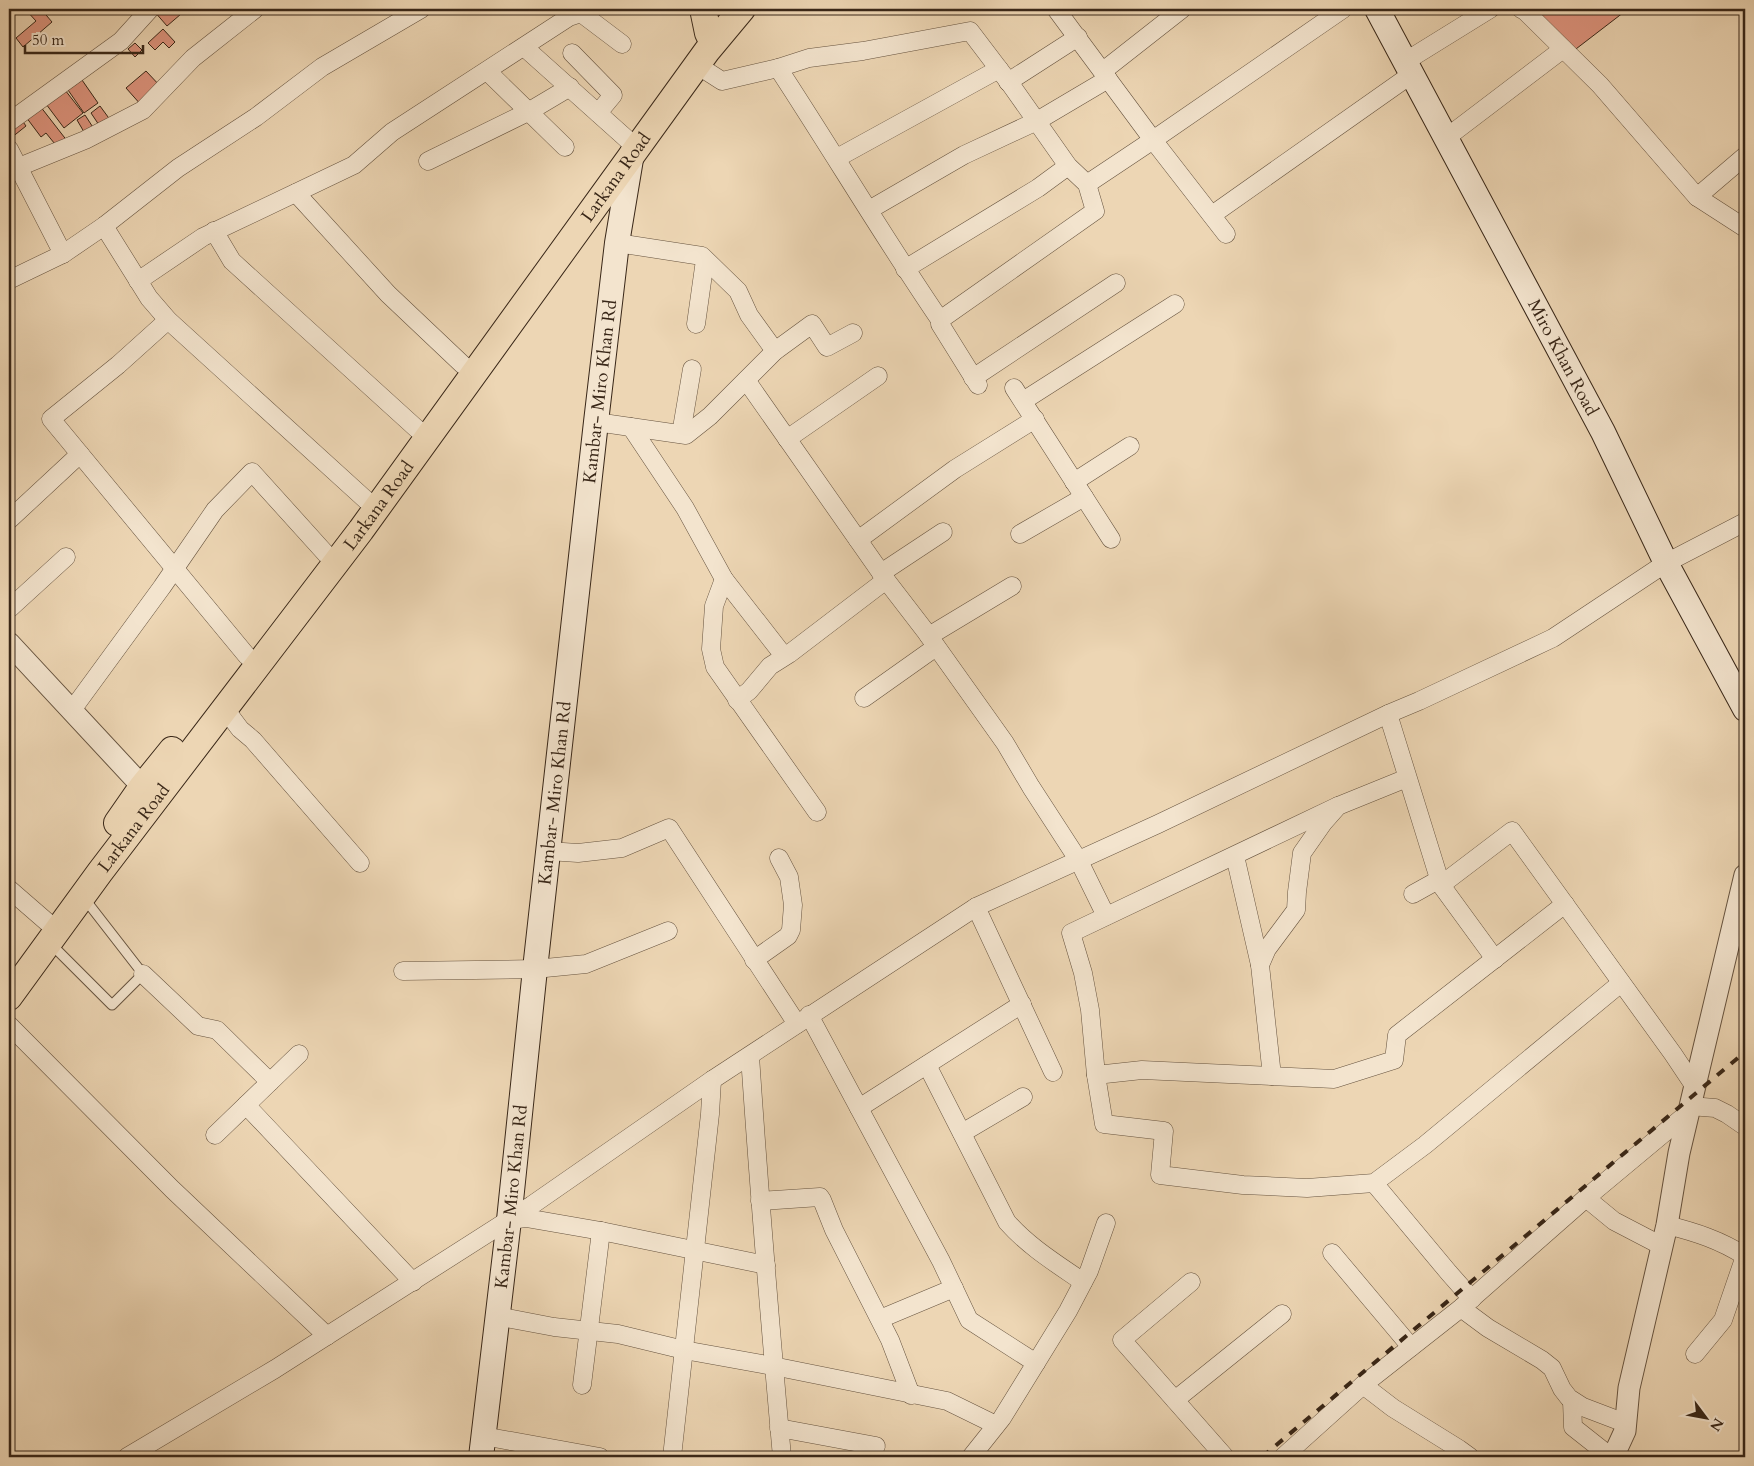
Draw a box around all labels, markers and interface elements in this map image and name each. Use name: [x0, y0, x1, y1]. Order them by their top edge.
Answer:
scale bar: [25, 22, 142, 54]
text: 50 m: [32, 30, 64, 50]
street label: Larkana Road: [575, 127, 657, 227]
street label: Miro Khan Road: [1522, 295, 1605, 421]
street label: Kambar- Miro Khan Rd: [577, 298, 623, 485]
street label: Larkana Road: [337, 455, 420, 555]
street label: Kambar- Miro Khan Rd: [532, 699, 577, 886]
street label: Larkana Road: [92, 778, 176, 877]
street label: Kambar- Miro Khan Rd: [488, 1103, 533, 1290]
north arrow: [1682, 1394, 1732, 1444]
text: N: [1705, 1414, 1728, 1435]

